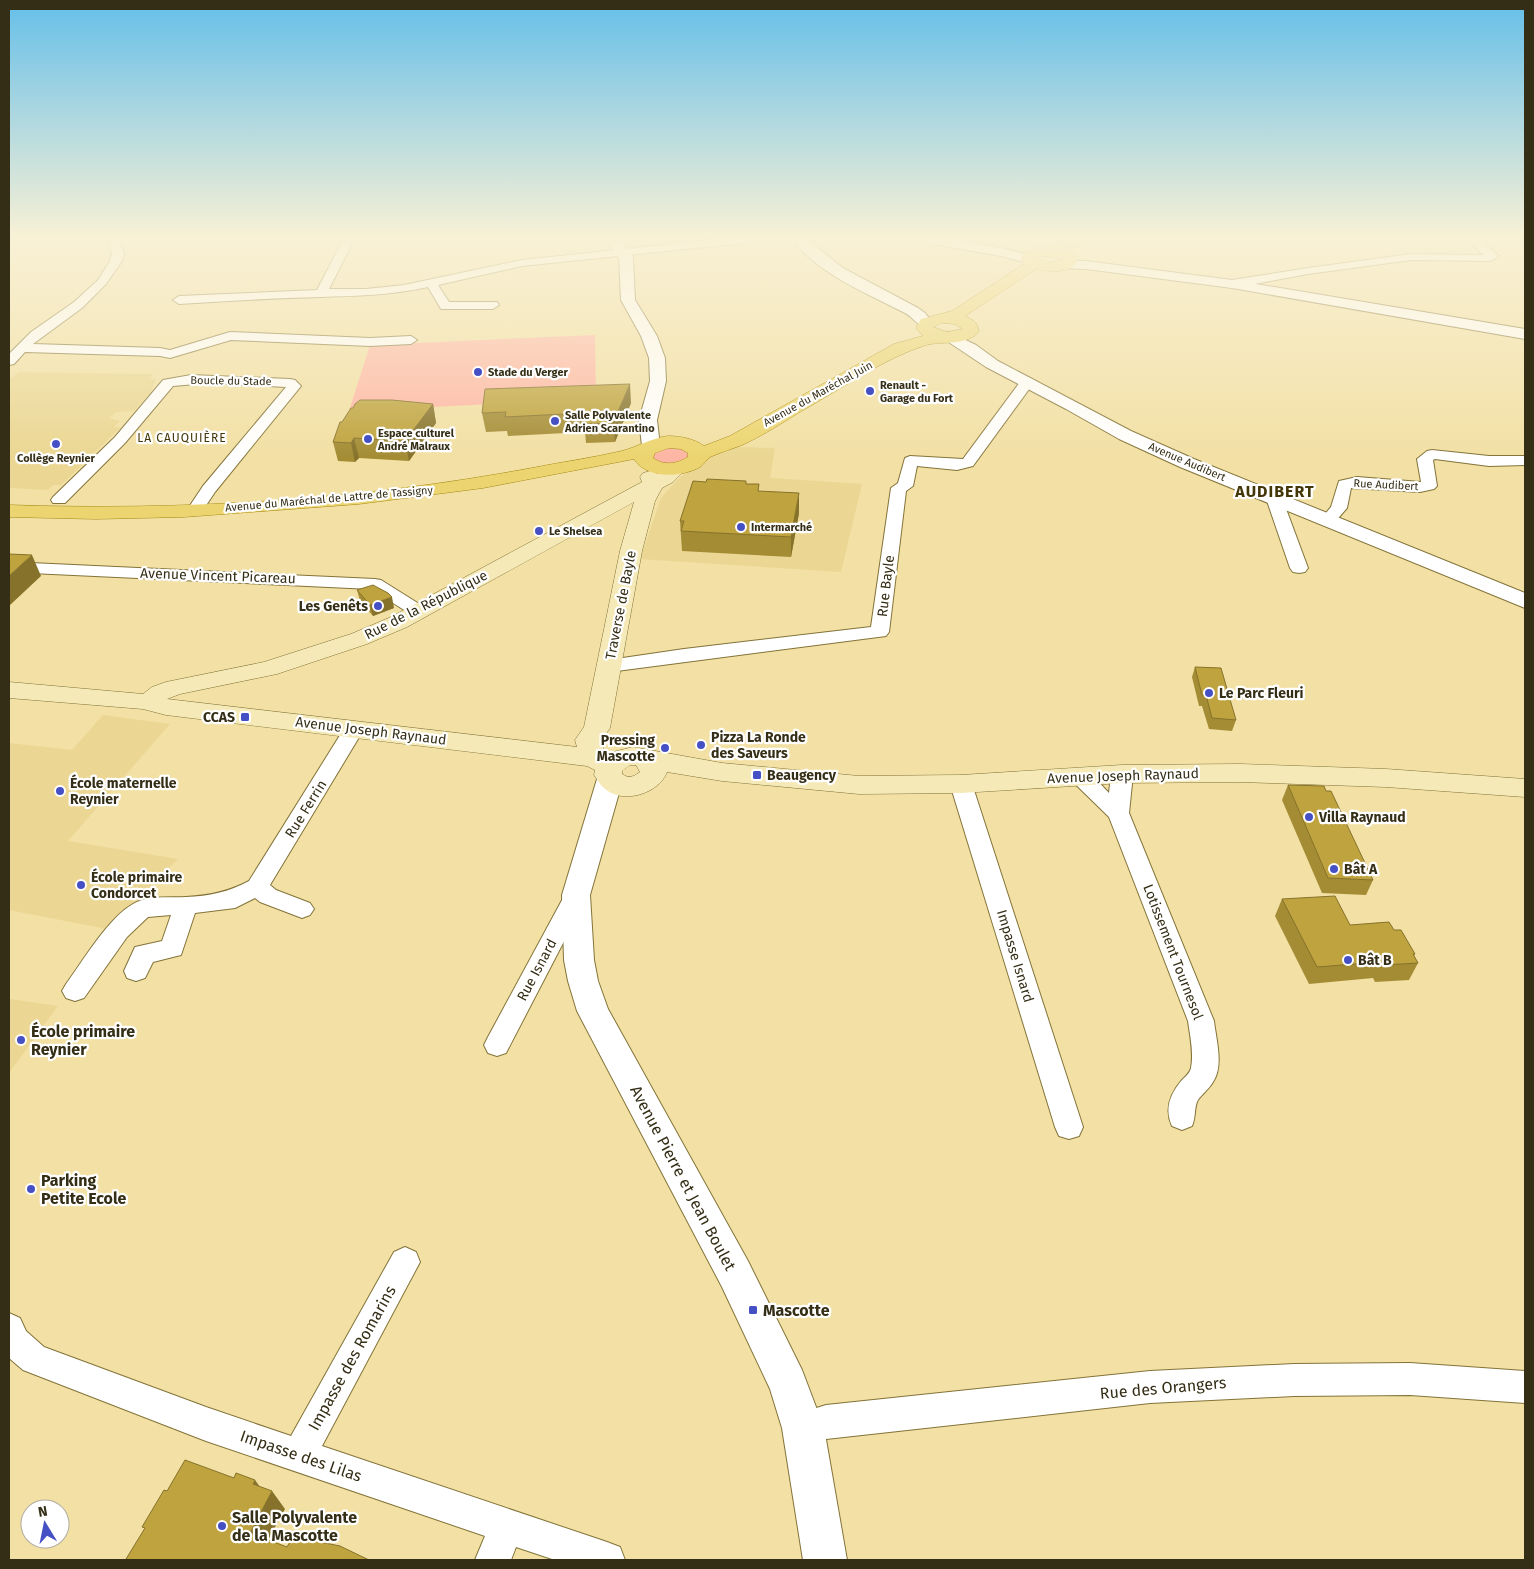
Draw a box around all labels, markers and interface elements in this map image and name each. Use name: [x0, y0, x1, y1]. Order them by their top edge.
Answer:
street label: Avenue du Maréchal Juin: [761, 359, 875, 429]
marker: Stade du Verger: [472, 366, 484, 378]
place label: Stade du Verger: [488, 366, 568, 379]
street label: Boucle du Stade: [190, 374, 272, 388]
place label: Renault - Garage du Fort: [880, 379, 954, 405]
marker: Renault - Garage du Fort: [864, 385, 876, 397]
place label: Salle Polyvalente Adrien Scarantino: [564, 409, 655, 435]
marker: Salle Polyvalente Adrien Scarantino: [549, 415, 561, 427]
place label: Espace culturel André Malraux: [377, 427, 455, 453]
district label: LA CAUQUIÈRE: [137, 430, 227, 445]
marker: Espace culturel André Malraux: [362, 433, 374, 445]
marker: Collège Reynier: [50, 438, 62, 450]
street label: Avenue Audibert: [1146, 440, 1228, 484]
place label: Collège Reynier: [17, 452, 95, 465]
street label: Rue Audibert: [1353, 477, 1419, 493]
district label: AUDIBERT: [1234, 482, 1315, 501]
street label: Avenue du Maréchal de Lattre de Tassigny: [225, 483, 434, 515]
marker: Intermarché: [735, 521, 747, 533]
place label: Intermarché: [751, 521, 812, 534]
marker: Le Shelsea: [533, 525, 545, 537]
place label: Le Shelsea: [549, 525, 602, 538]
street label: Traverse de Bayle: [602, 549, 640, 661]
street label: Rue Bayle: [874, 554, 898, 618]
street label: Avenue Vincent Picareau: [140, 565, 296, 587]
street label: Rue de la République: [362, 567, 490, 643]
place label: Les Genêts: [299, 598, 368, 615]
marker: Les Genêts: [372, 600, 384, 612]
place label: Le Parc Fleuri: [1219, 685, 1304, 702]
marker: Le Parc Fleuri: [1203, 687, 1215, 699]
place label: CCAS: [203, 709, 235, 726]
marker: CCAS: [239, 711, 251, 723]
street label: Avenue Joseph Raynaud: [295, 713, 447, 749]
place label: Pizza La Ronde des Saveurs: [711, 729, 806, 762]
place label: Pressing Mascotte: [597, 732, 655, 765]
marker: Pizza La Ronde des Saveurs: [695, 739, 707, 751]
marker: Pressing Mascotte: [659, 742, 671, 754]
street label: Avenue Joseph Raynaud: [1047, 765, 1199, 787]
place label: Beaugency: [767, 767, 837, 784]
marker: Beaugency: [751, 769, 763, 781]
place label: École maternelle Reynier: [70, 774, 177, 808]
street label: Rue Ferrin: [282, 777, 330, 841]
marker: École maternelle Reynier: [54, 785, 66, 797]
place label: Villa Raynaud: [1318, 809, 1406, 826]
marker: Villa Raynaud: [1303, 811, 1315, 823]
place label: Bât A: [1344, 861, 1378, 878]
marker: Bât A: [1328, 863, 1340, 875]
place label: École primaire Condorcet: [91, 868, 182, 902]
marker: École primaire Condorcet: [75, 879, 87, 891]
street label: Lotissement Tournesol: [1139, 882, 1207, 1022]
street label: Impasse Isnard: [993, 908, 1037, 1004]
street label: Rue Isnard: [514, 936, 560, 1004]
place label: Bât B: [1358, 952, 1392, 969]
marker: Bât B: [1342, 954, 1354, 966]
place label: École primaire Reynier: [31, 1021, 135, 1059]
marker: École primaire Reynier: [15, 1034, 27, 1046]
street label: Avenue Pierre et Jean Boulet: [626, 1082, 740, 1274]
place label: Parking Petite Ecole: [41, 1171, 127, 1208]
marker: Parking Petite Ecole: [25, 1183, 37, 1195]
street label: Impasse des Romarins: [304, 1282, 400, 1434]
place label: Mascotte: [763, 1301, 830, 1320]
marker: Mascotte: [747, 1304, 759, 1316]
street label: Rue des Orangers: [1099, 1373, 1227, 1403]
street label: Impasse des Lilas: [238, 1426, 364, 1486]
north arrow: [20, 1499, 70, 1549]
text: N: [37, 1503, 49, 1521]
place label: Salle Polyvalente de la Mascotte: [232, 1508, 357, 1545]
marker: Salle Polyvalente de la Mascotte: [216, 1520, 228, 1532]

